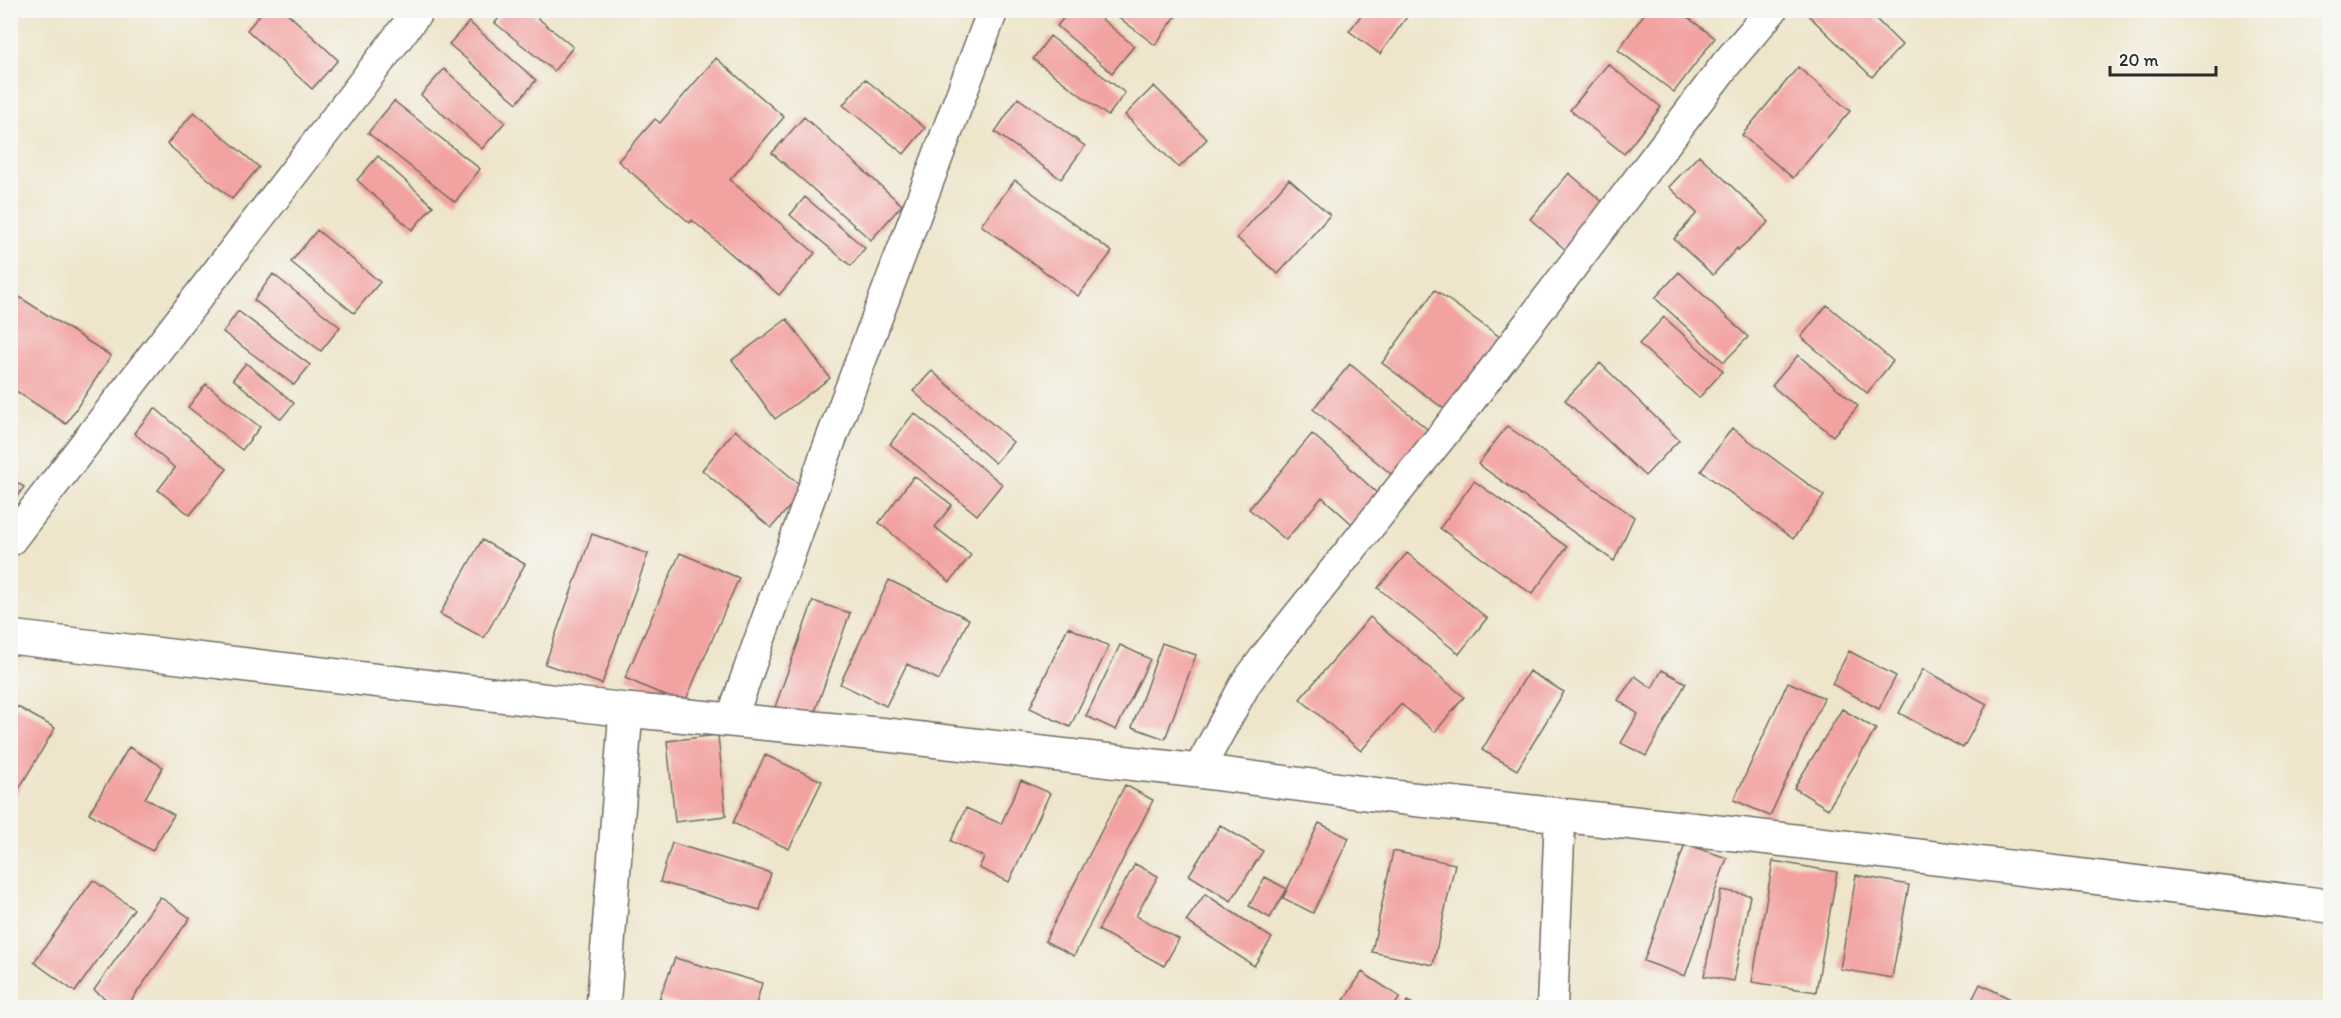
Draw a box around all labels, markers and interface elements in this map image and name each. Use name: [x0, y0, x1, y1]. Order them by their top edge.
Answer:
scale bar: [2110, 39, 2216, 77]
text: 20 m: [2119, 49, 2159, 71]

